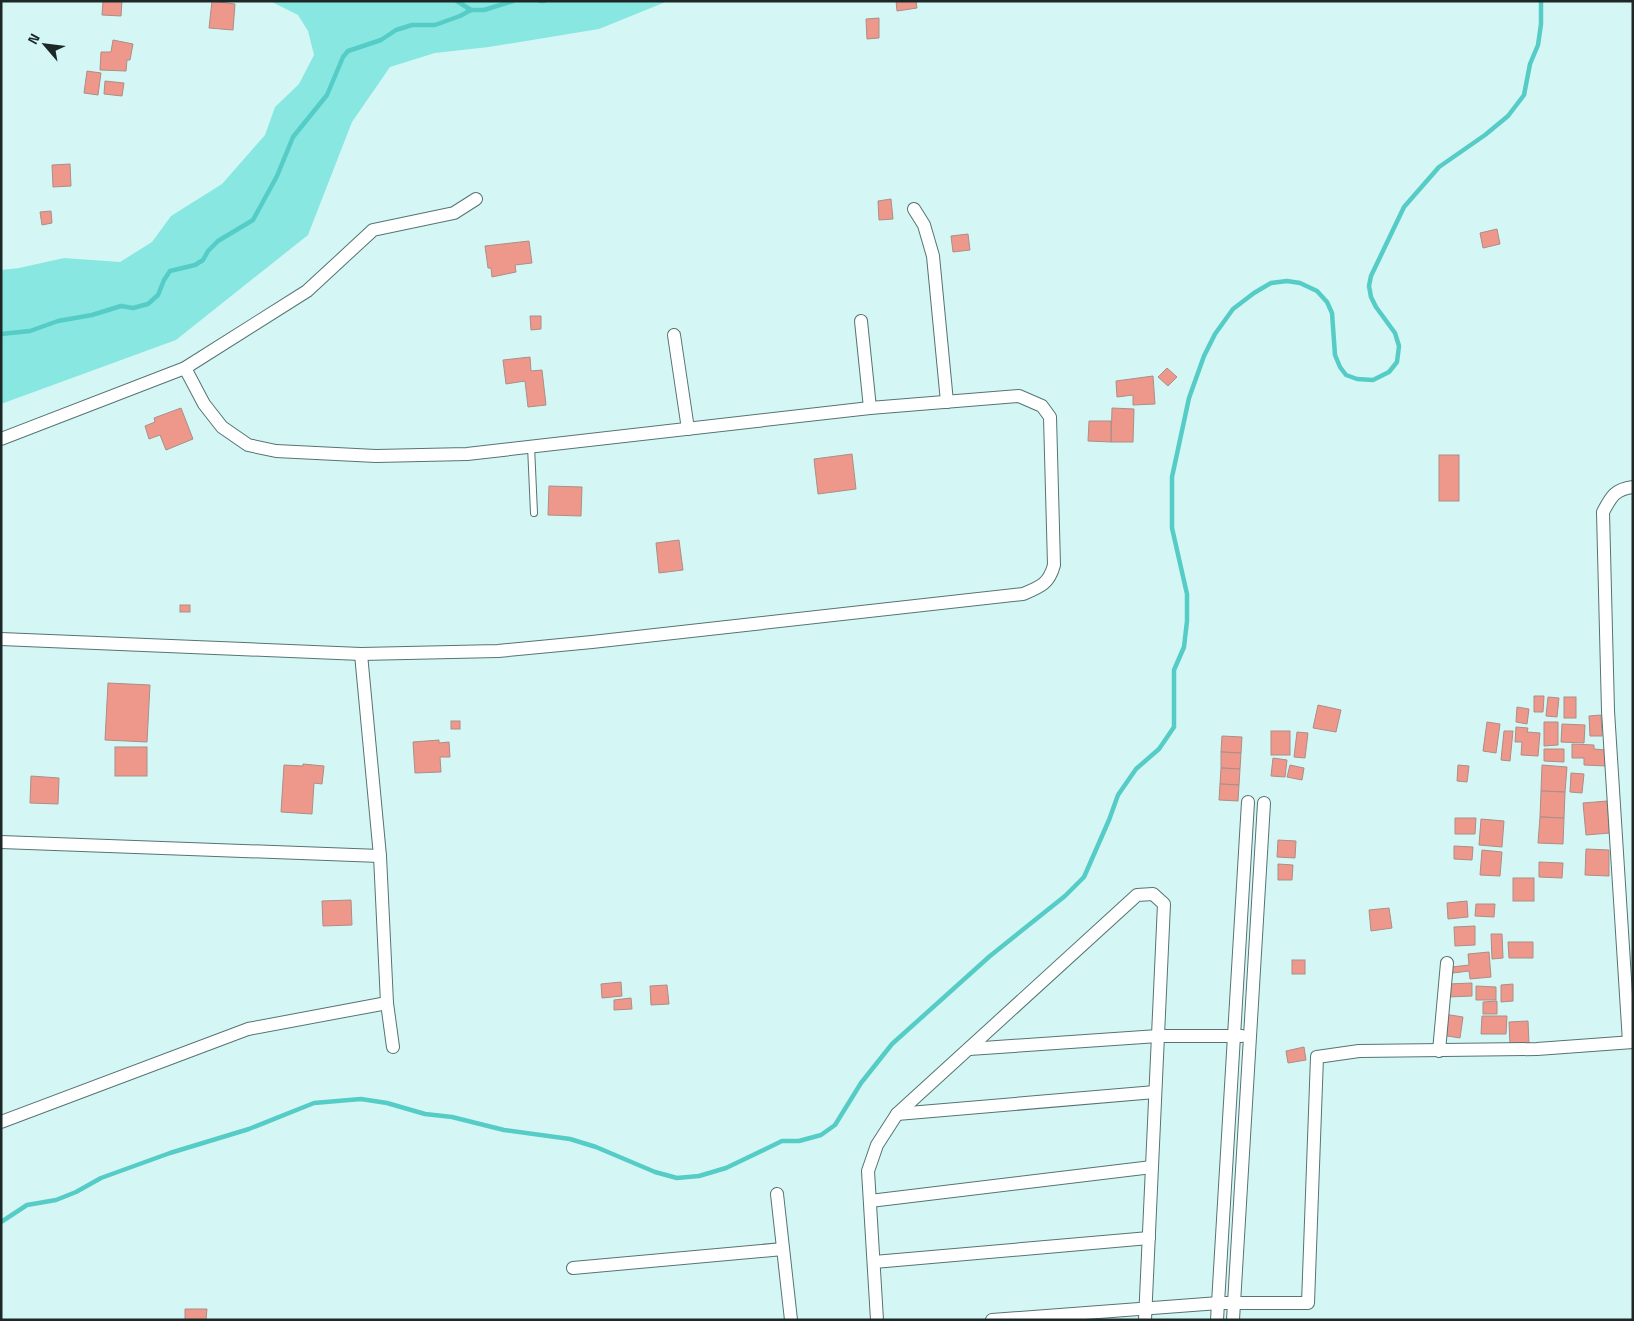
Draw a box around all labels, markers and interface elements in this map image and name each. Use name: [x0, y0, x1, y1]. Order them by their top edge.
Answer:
north arrow: [20, 20, 70, 70]
text: N: [22, 29, 45, 48]

